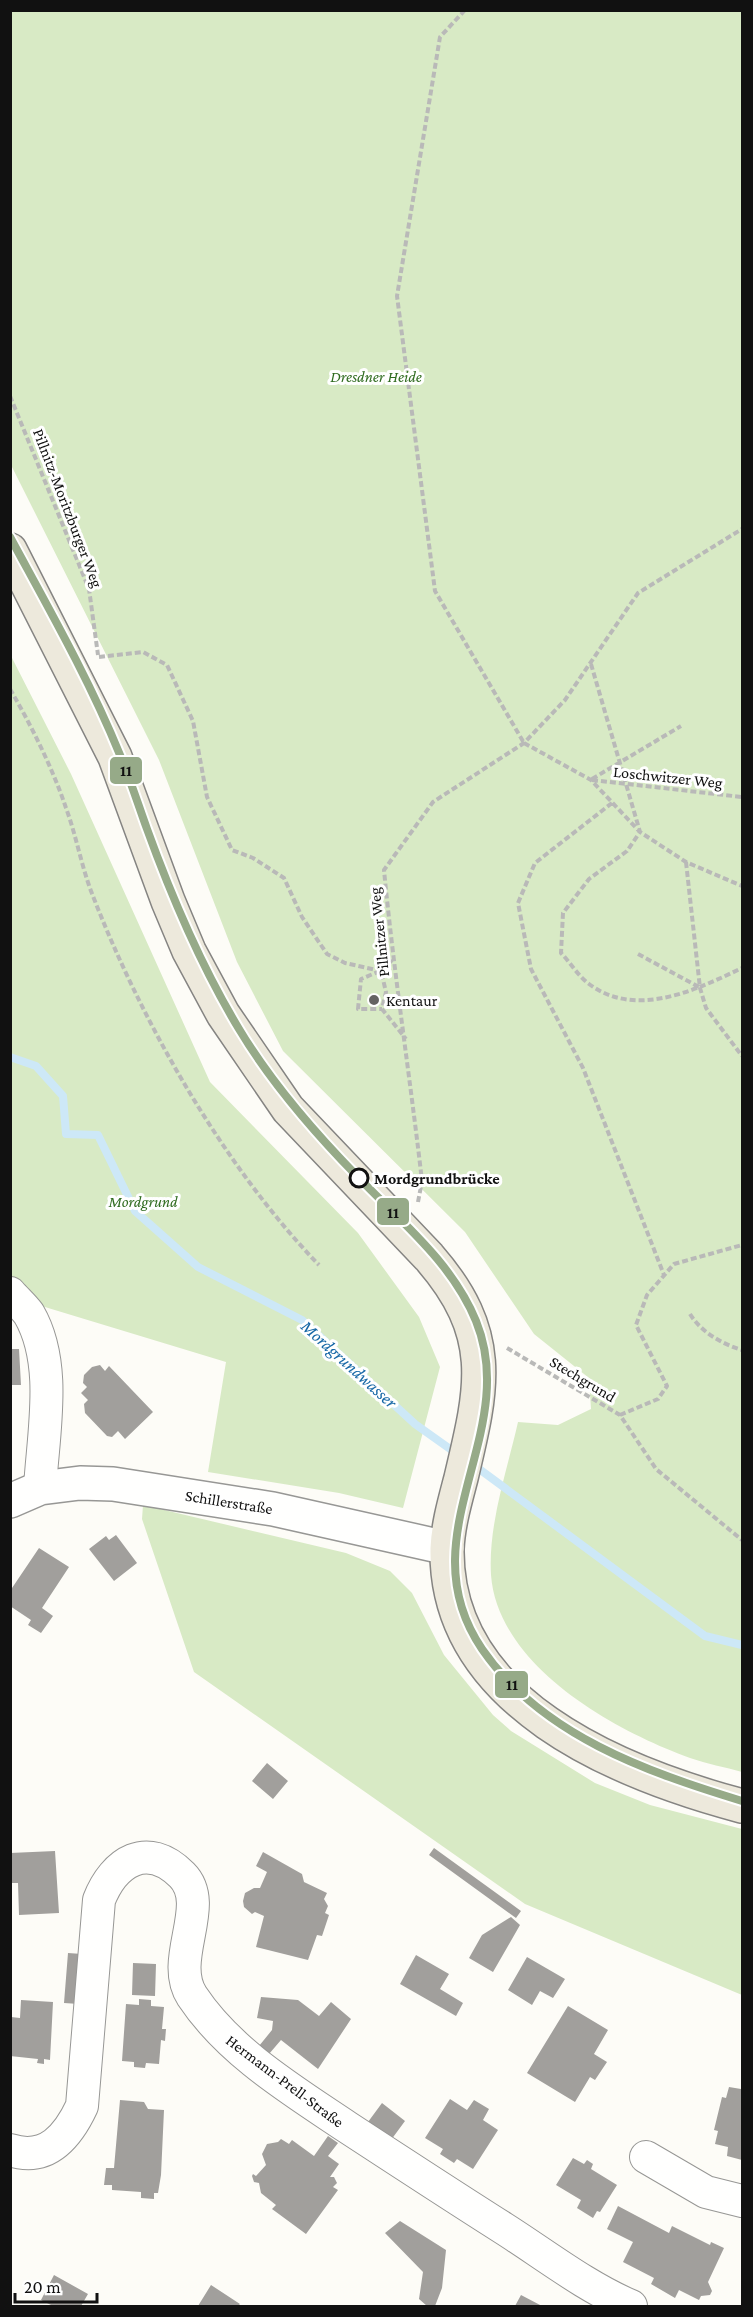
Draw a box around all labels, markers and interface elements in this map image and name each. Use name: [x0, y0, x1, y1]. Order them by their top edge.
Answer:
park label: Dresdner Heide: [330, 368, 422, 385]
street label: Pillnitz-Moritzburger Weg: [29, 426, 106, 590]
line badge: 11: [109, 756, 143, 785]
text: 11: [120, 762, 132, 779]
street label: Loschwitzer Weg: [612, 763, 724, 792]
street label: Pillnitzer Weg: [366, 886, 393, 978]
place label: Kentaur: [386, 992, 438, 1009]
marker: Kentaur: [367, 993, 381, 1007]
marker: Mordgrundbrücke: [349, 1168, 369, 1188]
place label: Mordgrundbrücke: [374, 1170, 500, 1187]
park label: Mordgrund: [107, 1193, 178, 1211]
line badge: 11: [376, 1197, 410, 1226]
text: 11: [387, 1204, 399, 1221]
water label: Mordgrundwasser: [296, 1315, 402, 1413]
street label: Stechgrund: [546, 1353, 619, 1406]
street label: Schillerstraße: [184, 1487, 274, 1517]
line badge: 11: [494, 1670, 529, 1699]
text: 11: [506, 1676, 518, 1693]
street label: Hermann-Prell-Straße: [223, 2031, 347, 2131]
scale bar: [15, 2266, 98, 2304]
text: 20 m: [24, 2277, 61, 2297]

